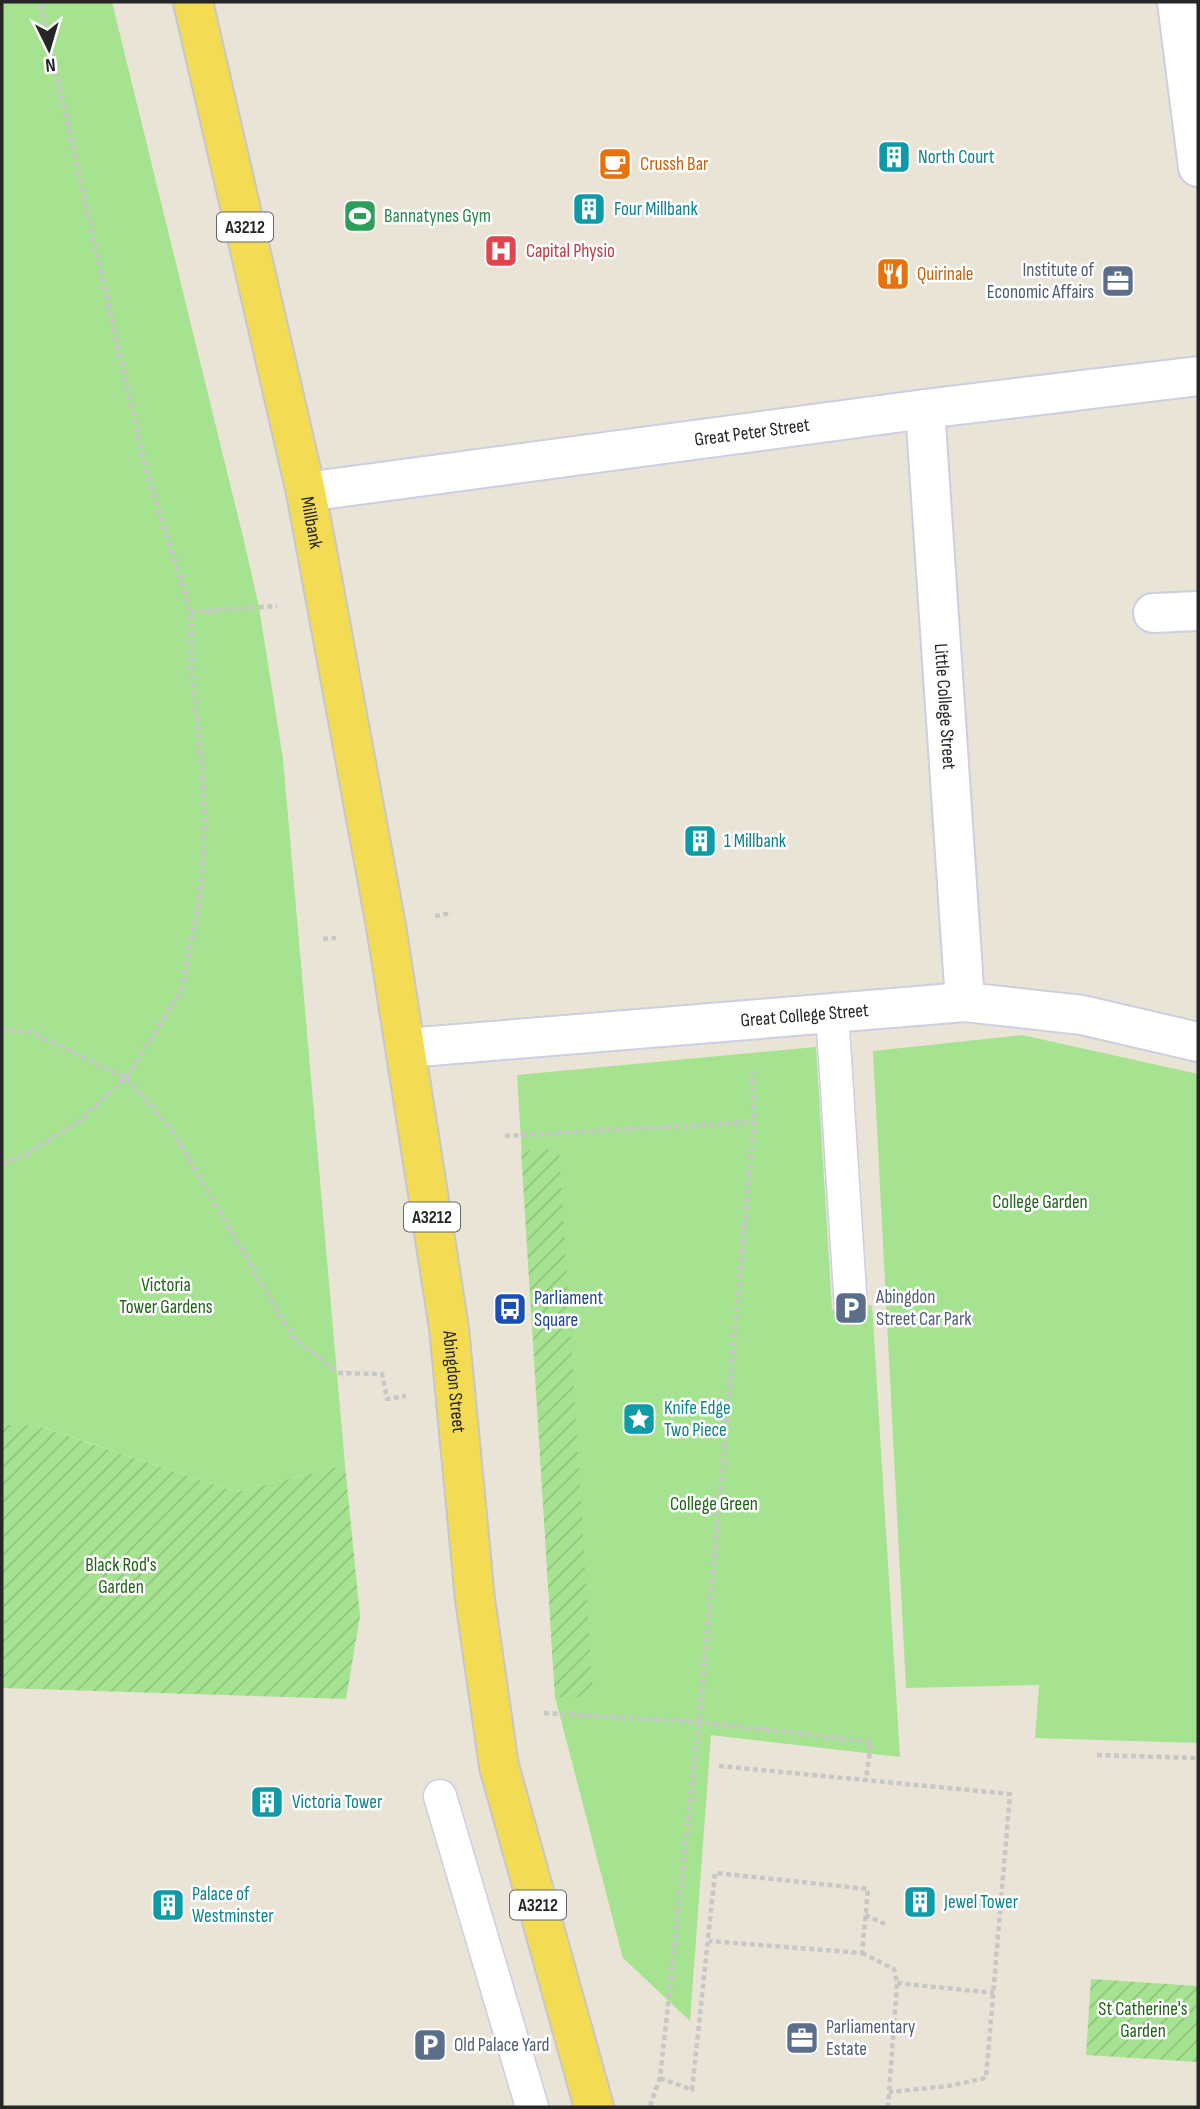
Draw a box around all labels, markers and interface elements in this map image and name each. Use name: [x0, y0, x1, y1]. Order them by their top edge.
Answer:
north arrow: [14, 14, 84, 84]
text: N: [44, 53, 56, 76]
building icon: North Court: [875, 138, 913, 176]
cafe icon: Crussh Bar: [596, 145, 634, 183]
place label: North Court: [918, 146, 995, 169]
place label: Crussh Bar: [640, 153, 709, 176]
building icon: Four Millbank: [570, 190, 608, 228]
sports icon: Bannatynes Gym: [341, 197, 379, 235]
place label: Four Millbank: [614, 198, 698, 221]
place label: Bannatynes Gym: [384, 205, 491, 228]
road number: A3212: [217, 212, 273, 242]
hospital icon: Capital Physio: [482, 232, 520, 270]
place label: Capital Physio: [526, 240, 615, 263]
restaurant icon: Quirinale: [874, 255, 912, 293]
place label: Institute of Economic Affairs: [987, 259, 1095, 304]
office icon: Institute of Economic Affairs: [1099, 262, 1137, 300]
place label: Quirinale: [917, 263, 973, 286]
street label: Great Peter Street: [693, 413, 811, 451]
street label: Millbank: [296, 495, 328, 551]
street label: Little College Street: [929, 643, 961, 770]
building icon: 1 Millbank: [681, 822, 719, 860]
place label: 1 Millbank: [724, 830, 787, 853]
street label: Great College Street: [740, 998, 870, 1032]
park label: College Garden: [992, 1191, 1088, 1214]
road number: A3212: [404, 1202, 460, 1232]
park label: Victoria Tower Gardens: [119, 1274, 213, 1319]
place label: Abingdon Street Car Park: [875, 1286, 972, 1331]
place label: Parliament Square: [534, 1287, 603, 1332]
parking icon: Abingdon Street Car Park: [832, 1289, 870, 1327]
bus stop icon: Parliament Square: [491, 1290, 529, 1328]
street label: Abingdon Street: [438, 1329, 471, 1434]
place label: Knife Edge Two Piece: [664, 1397, 731, 1442]
place icon: Knife Edge Two Piece: [620, 1400, 658, 1438]
park label: College Green: [670, 1493, 758, 1516]
park label: Black Rod's Garden: [85, 1554, 157, 1599]
building icon: Victoria Tower: [248, 1783, 286, 1821]
place label: Victoria Tower: [292, 1791, 383, 1814]
place label: Palace of Westminster: [192, 1883, 274, 1928]
building icon: Jewel Tower: [901, 1883, 939, 1921]
building icon: Palace of Westminster: [149, 1886, 187, 1924]
road number: A3212: [510, 1891, 566, 1920]
place label: Jewel Tower: [943, 1891, 1019, 1914]
park label: St Catherine's Garden: [1098, 1998, 1188, 2043]
place label: Parliamentary Estate: [826, 2016, 916, 2061]
office icon: Parliamentary Estate: [783, 2019, 821, 2057]
parking icon: Old Palace Yard: [411, 2026, 449, 2064]
place label: Old Palace Yard: [454, 2034, 549, 2057]

